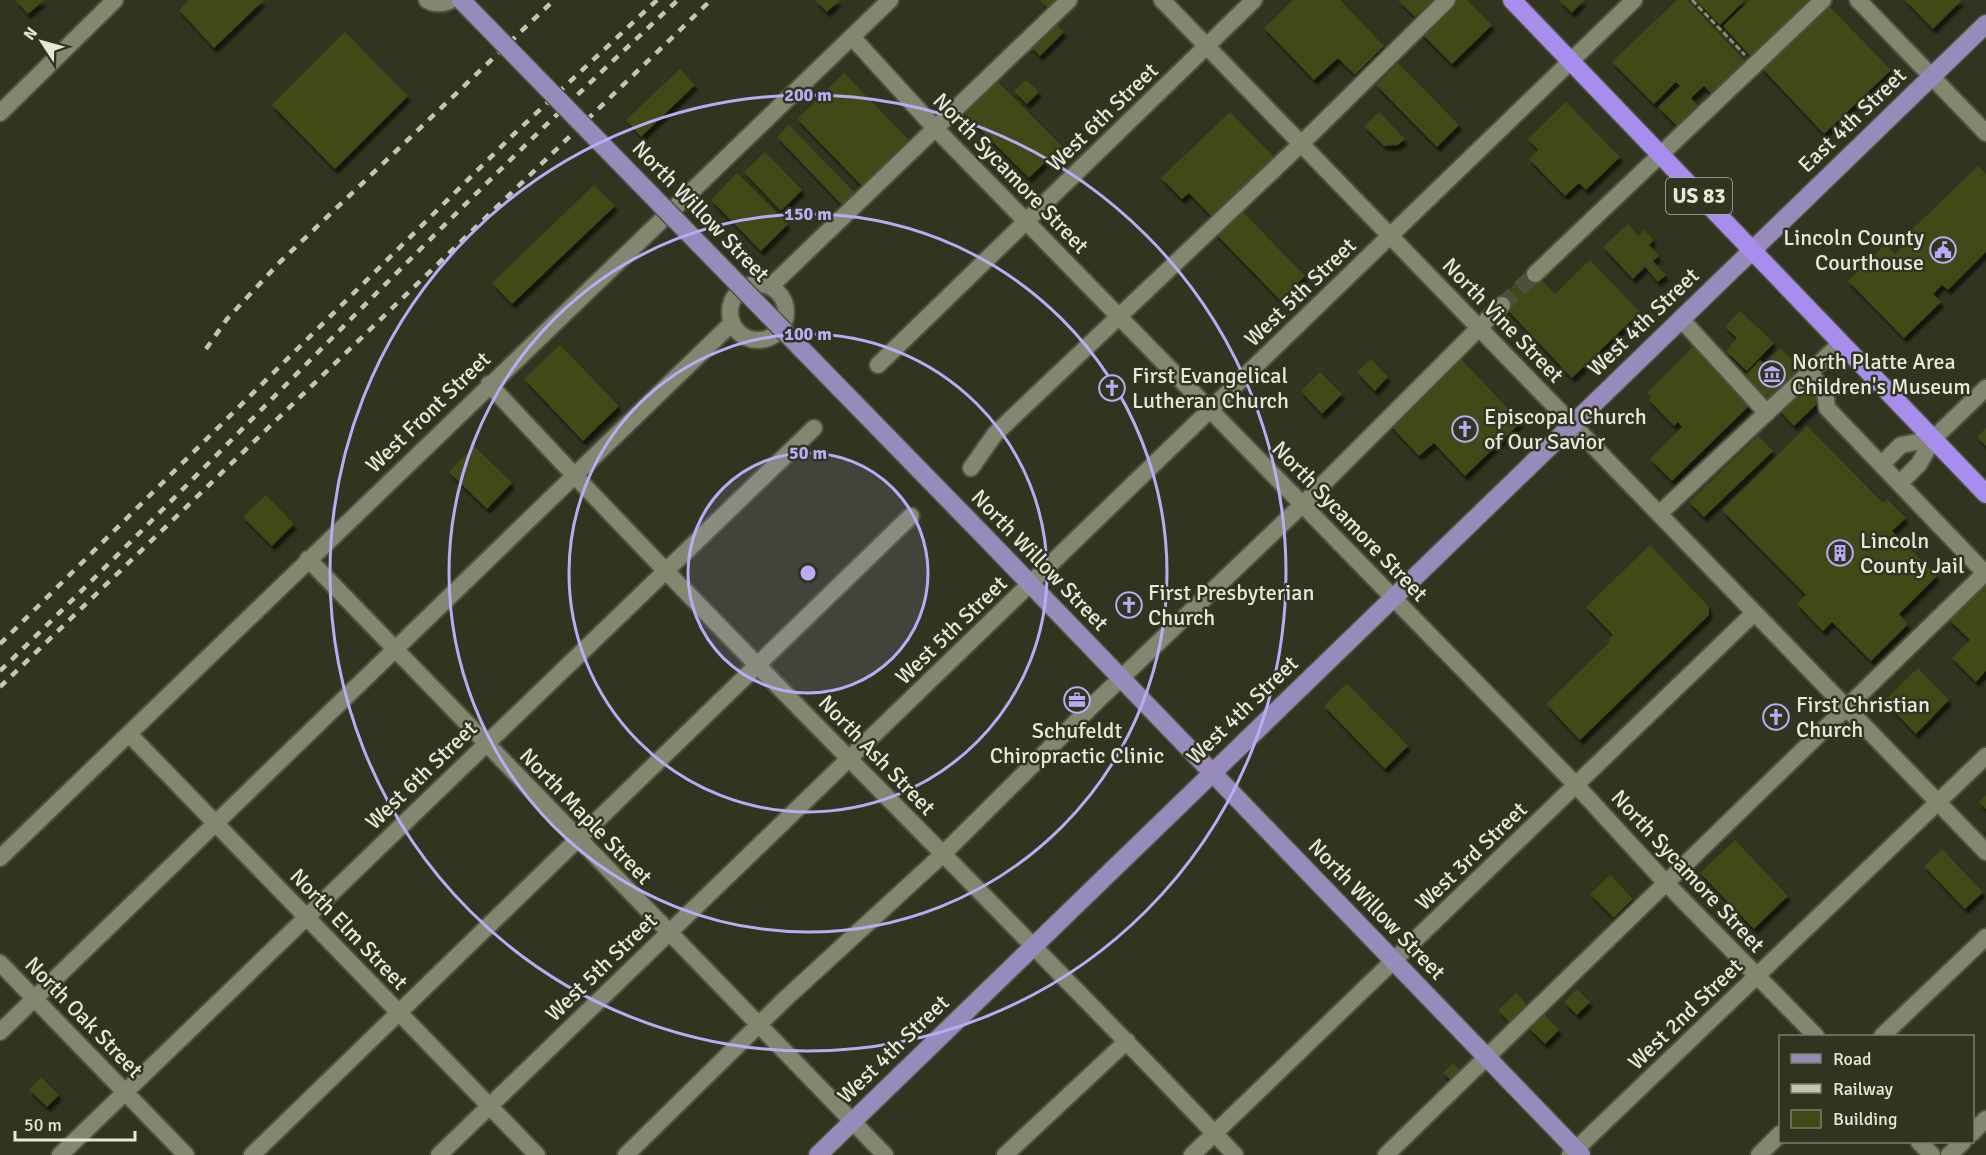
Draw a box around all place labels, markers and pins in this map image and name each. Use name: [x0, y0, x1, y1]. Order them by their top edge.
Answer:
place label: Lincoln County Courthouse: [1783, 224, 1925, 276]
public building icon: Lincoln County Courthouse: [1928, 235, 1958, 265]
place label: North Platte Area Children's Museum: [1792, 348, 1971, 400]
museum icon: North Platte Area Children's Museum: [1757, 359, 1787, 389]
place label: First Evangelical Lutheran Church: [1132, 362, 1289, 414]
church icon: First Evangelical Lutheran Church: [1097, 373, 1127, 403]
place label: Episcopal Church of Our Savior: [1484, 403, 1647, 455]
church icon: Episcopal Church of Our Savior: [1450, 414, 1480, 444]
place label: Lincoln County Jail: [1860, 527, 1964, 579]
building icon: Lincoln County Jail: [1825, 538, 1855, 568]
centre of rings: [798, 563, 818, 583]
place label: First Presbyterian Church: [1148, 579, 1314, 631]
church icon: First Presbyterian Church: [1114, 590, 1144, 620]
office icon: Schufeldt Chiropractic Clinic: [1062, 685, 1092, 715]
place label: First Christian Church: [1796, 691, 1930, 743]
church icon: First Christian Church: [1761, 702, 1791, 732]
place label: Schufeldt Chiropractic Clinic: [990, 717, 1164, 769]

